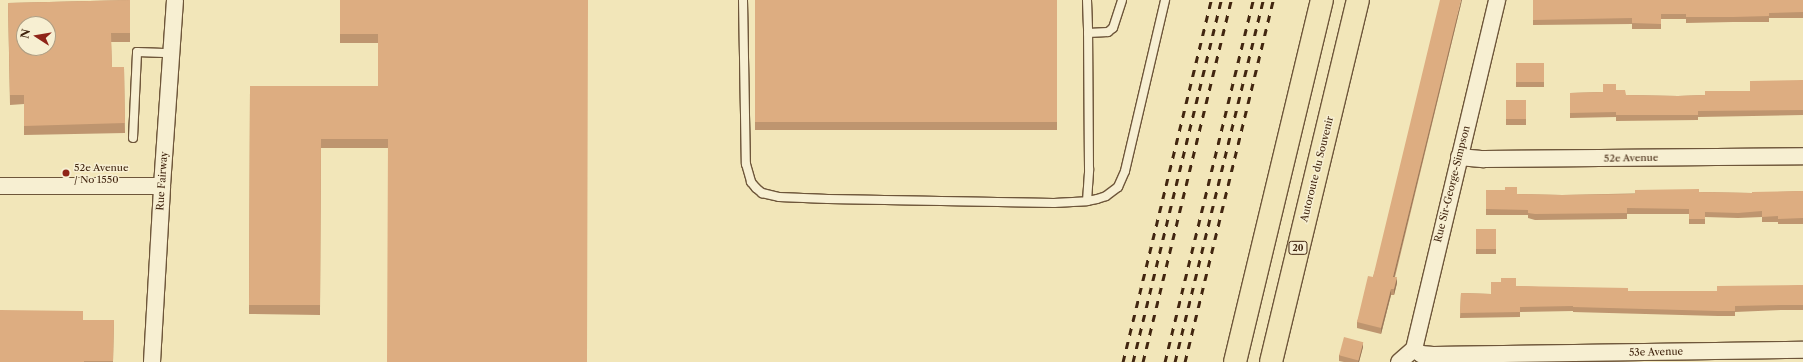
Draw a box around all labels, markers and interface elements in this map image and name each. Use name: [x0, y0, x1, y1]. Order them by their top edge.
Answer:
north arrow: [16, 16, 56, 56]
text: N: [17, 28, 33, 40]
street label: Autoroute du Souvenir: [1298, 115, 1336, 223]
street label: Rue Sir-George-Simpson: [1432, 124, 1472, 244]
street label: Rue Fairway: [154, 151, 170, 211]
street label: 52e Avenue: [1603, 152, 1659, 164]
place label: 52e Avenue / No 1550: [74, 161, 129, 184]
marker: 52e Avenue / No 1550: [61, 168, 71, 178]
road number: 20: [1288, 241, 1308, 255]
street label: 53e Avenue: [1629, 346, 1683, 358]

